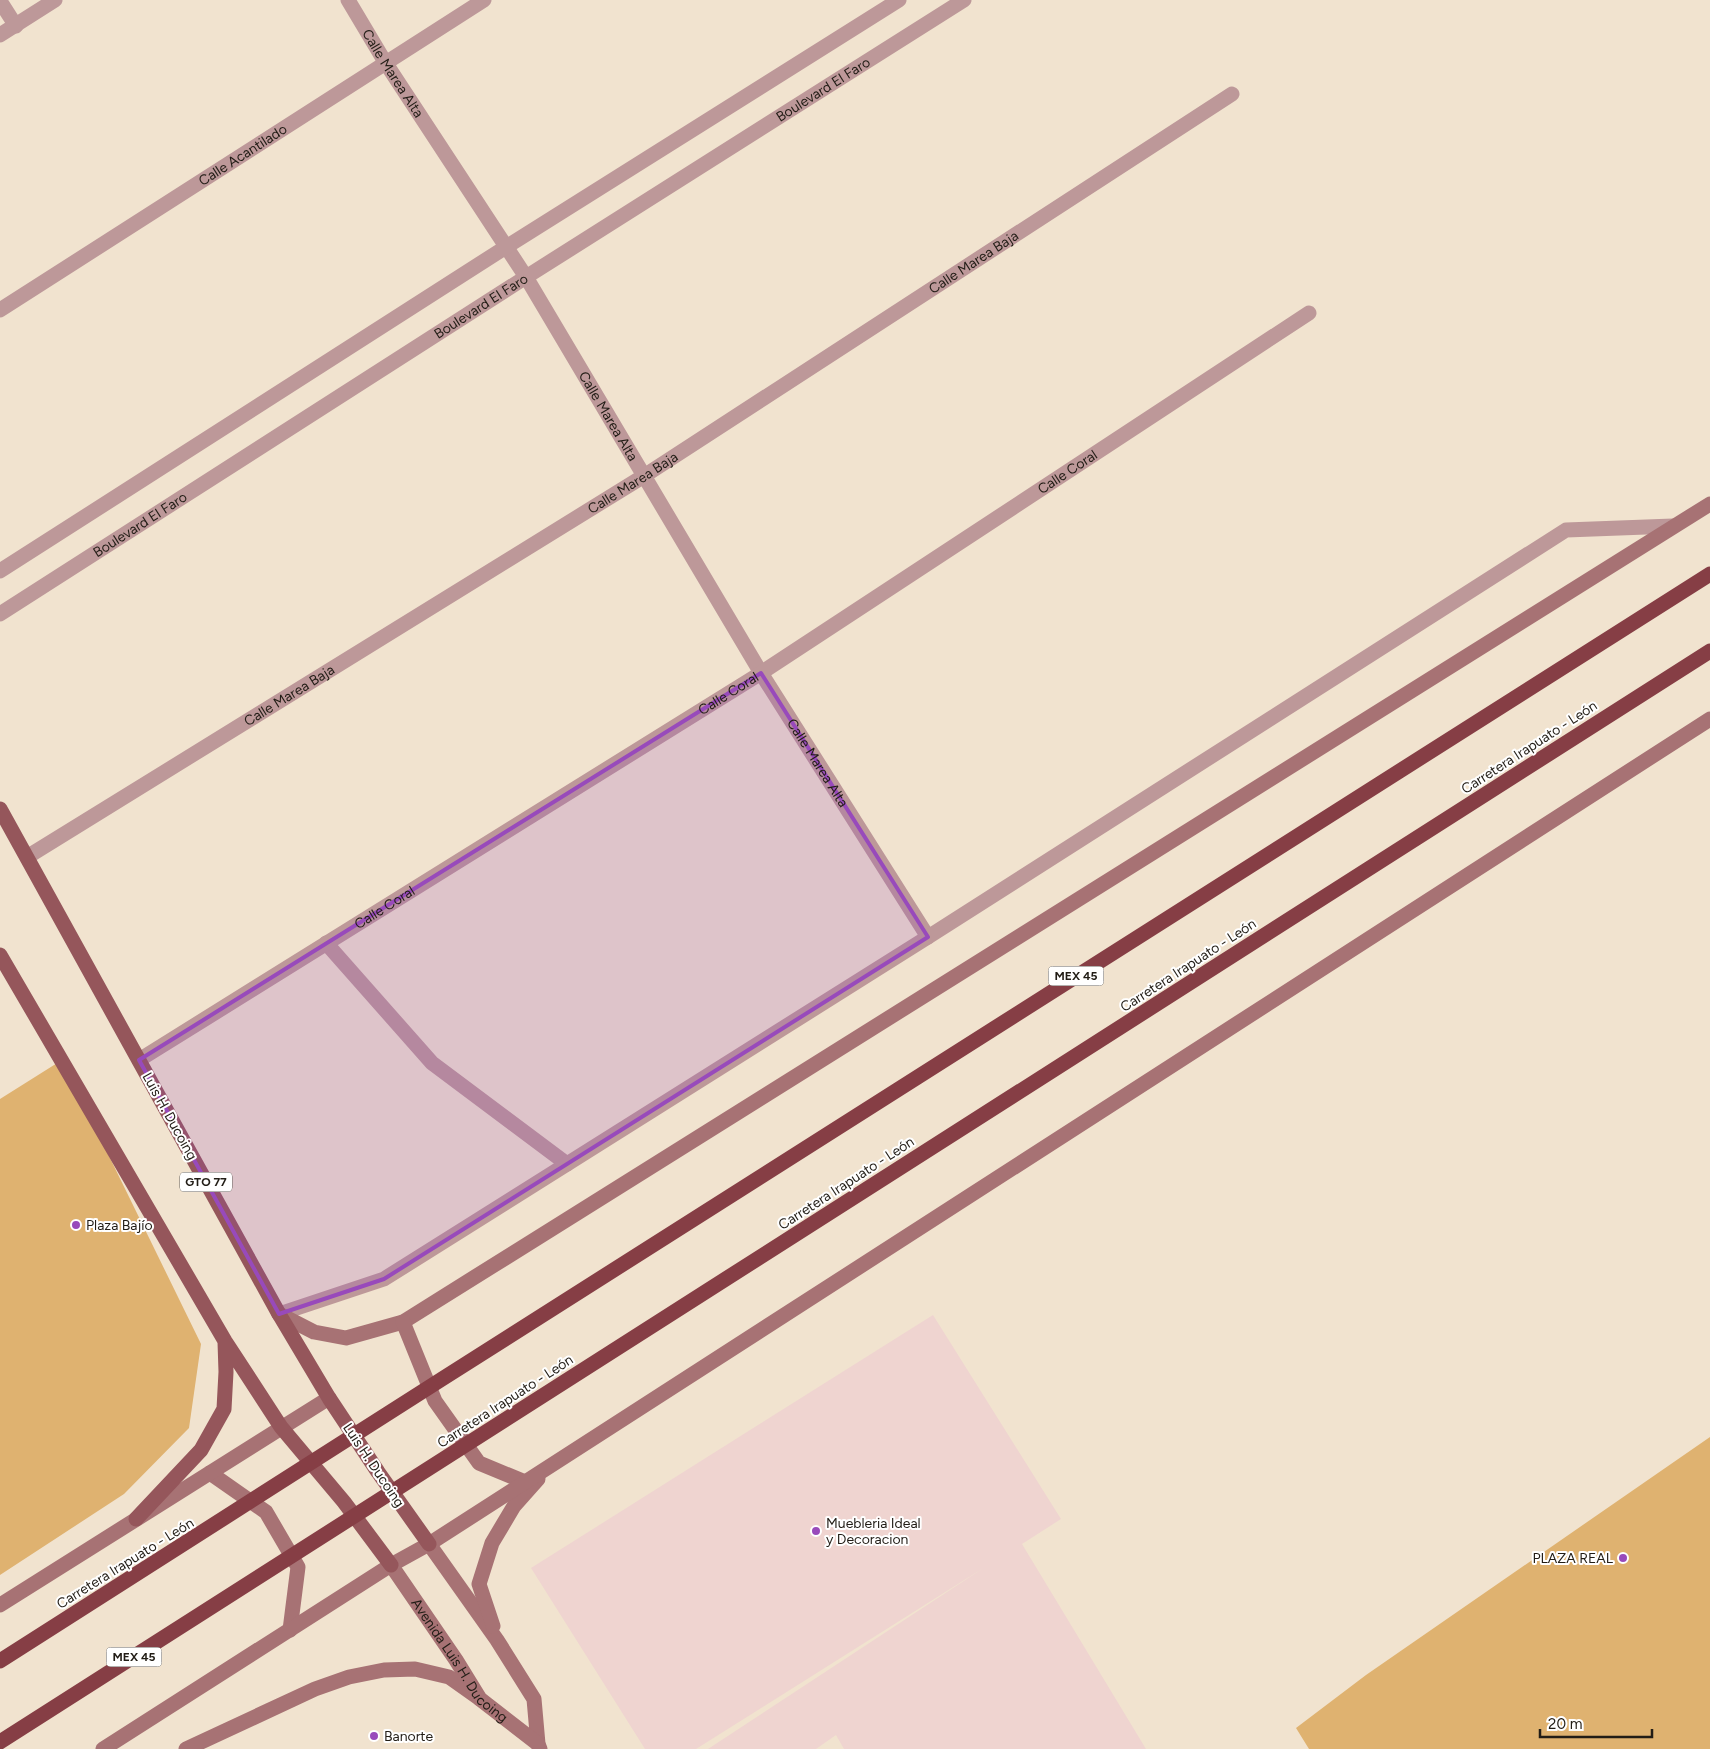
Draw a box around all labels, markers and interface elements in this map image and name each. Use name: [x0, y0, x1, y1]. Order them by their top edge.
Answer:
street label: Calle Marea Alta: [358, 26, 427, 121]
street label: Boulevard El Faro: [773, 54, 873, 126]
street label: Calle Acantilado: [195, 121, 290, 190]
street label: Calle Marea Baja: [926, 227, 1022, 298]
street label: Boulevard El Faro: [431, 270, 531, 343]
street label: Calle Marea Alta: [575, 368, 641, 464]
street label: Calle Coral: [1035, 447, 1101, 498]
street label: Calle Marea Baja: [585, 448, 681, 518]
street label: Boulevard El Faro: [90, 489, 190, 561]
street label: Calle Marea Baja: [241, 661, 338, 730]
street label: Calle Coral: [695, 669, 762, 719]
street label: Carretera Irapuato - León: [1458, 697, 1601, 798]
street label: Calle Marea Alta: [783, 716, 852, 810]
street label: Calle Coral: [351, 883, 418, 933]
street label: Carretera Irapuato - León: [1117, 915, 1260, 1016]
road number: MEX 45: [1048, 966, 1104, 986]
street label: Luis H. Ducoing: [138, 1069, 201, 1163]
street label: Carretera Irapuato - León: [775, 1133, 918, 1234]
road number: GTO 77: [180, 1172, 232, 1192]
place label: Plaza Bajío: [86, 1217, 153, 1234]
marker: Plaza Bajío: [70, 1219, 82, 1231]
street label: Carretera Irapuato - León: [434, 1351, 577, 1452]
street label: Luis H. Ducoing: [339, 1420, 408, 1511]
street label: Carretera Irapuato - León: [54, 1514, 197, 1613]
place label: Muebleria Ideal y Decoracion: [826, 1515, 921, 1548]
marker: Muebleria Ideal y Decoracion: [810, 1525, 822, 1537]
place label: PLAZA REAL: [1532, 1550, 1614, 1567]
marker: PLAZA REAL: [1617, 1552, 1629, 1564]
street label: Avenida Luis H. Ducoing: [407, 1595, 511, 1726]
road number: MEX 45: [106, 1648, 162, 1666]
scale bar: [1540, 1706, 1652, 1738]
text: 20 m: [1548, 1715, 1582, 1733]
place label: Banorte: [384, 1728, 434, 1745]
marker: Banorte: [368, 1730, 380, 1742]

